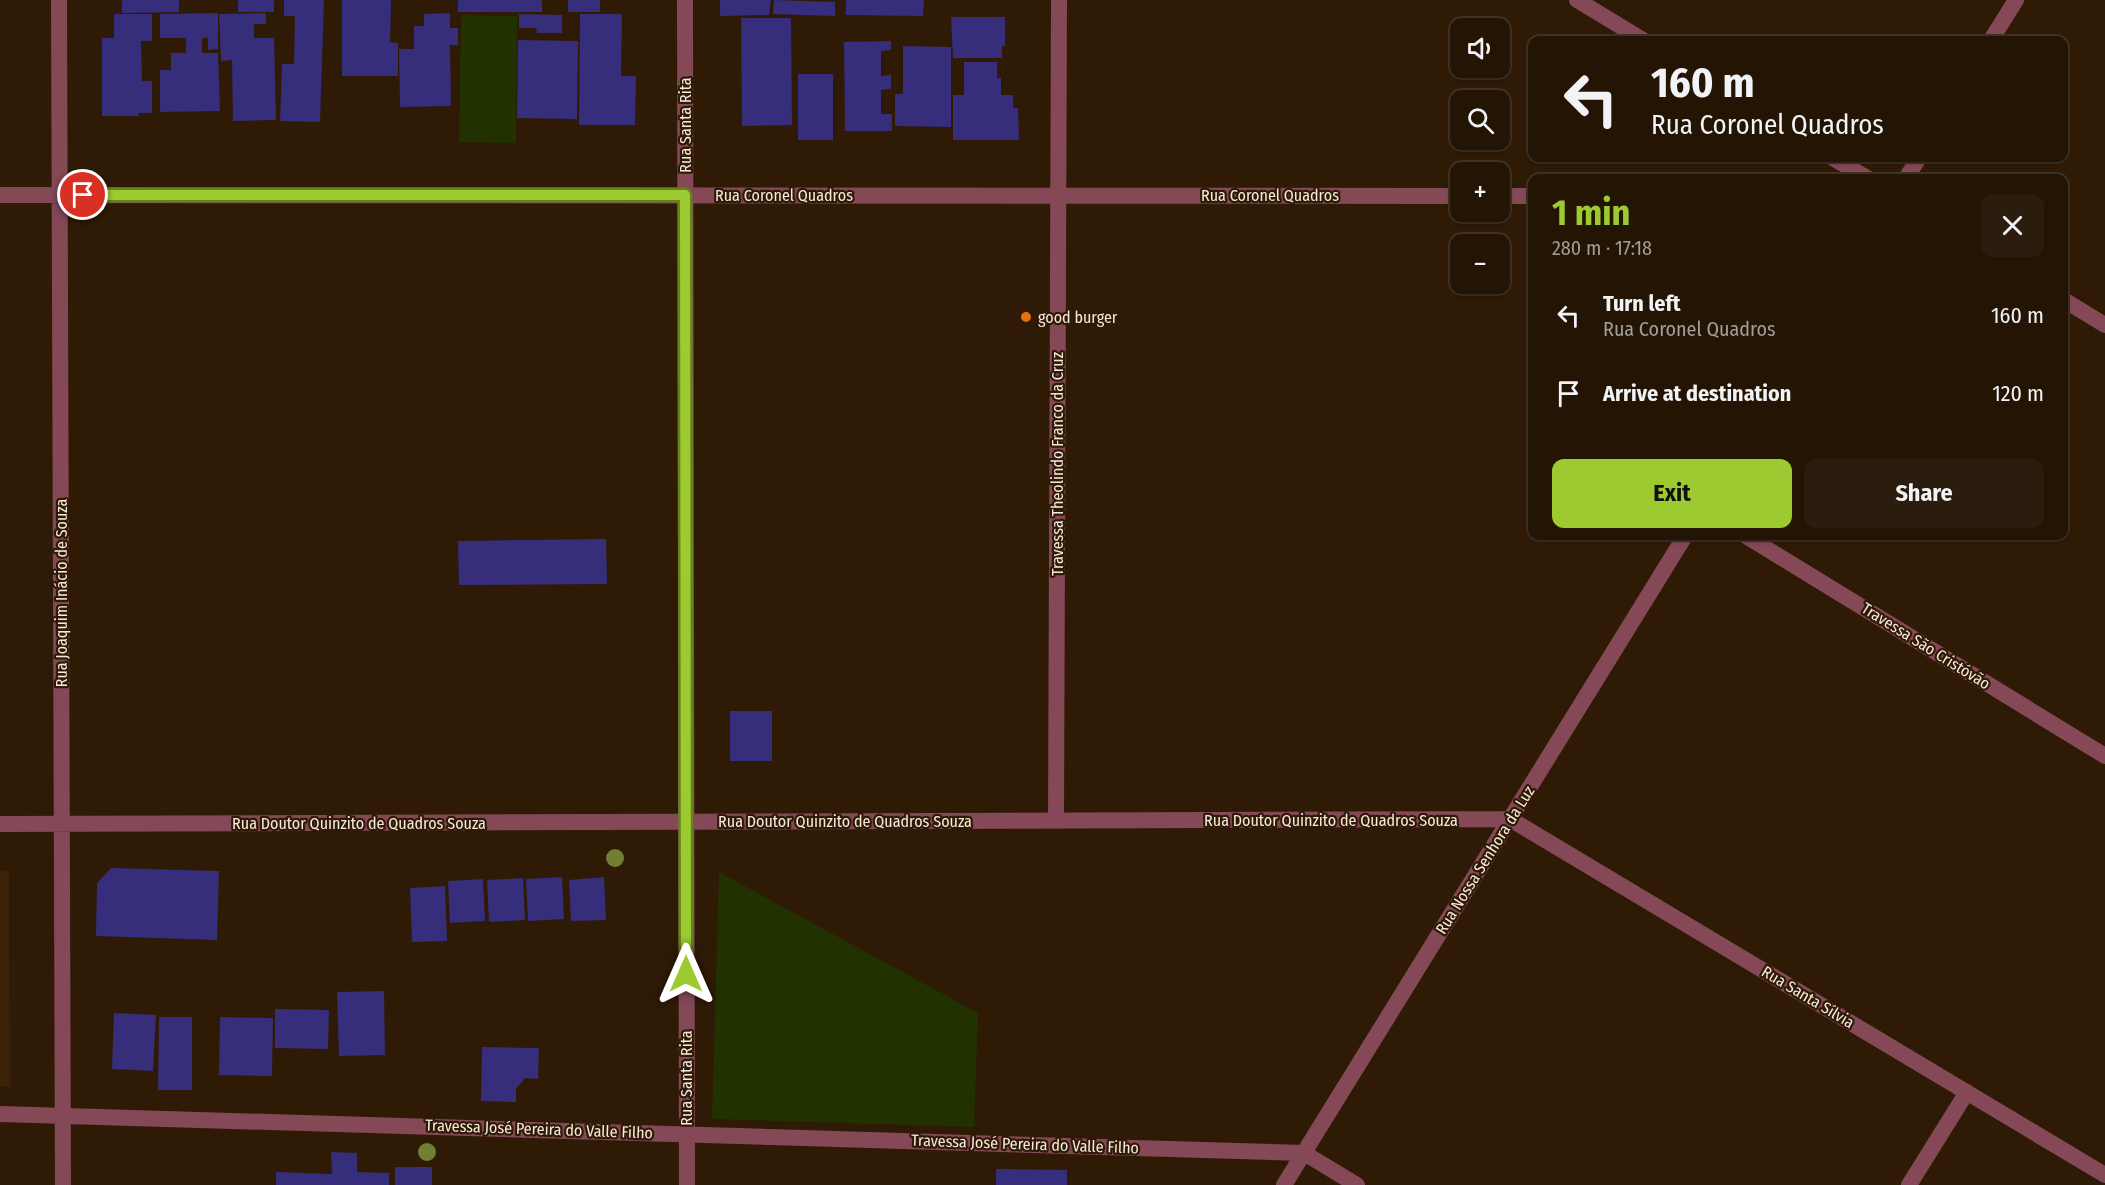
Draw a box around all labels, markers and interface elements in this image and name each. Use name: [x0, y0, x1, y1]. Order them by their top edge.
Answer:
map controls: [1450, 18, 1510, 294]
button: sound: [1450, 18, 1510, 78]
text: 160 m: [1651, 58, 1754, 108]
icon: left: [1552, 60, 1630, 138]
street label: Rua Santa Rita: [676, 77, 695, 173]
button: search: [1450, 90, 1510, 150]
text: Rua Coronel Quadros: [1651, 109, 1884, 141]
button: +: [1450, 162, 1510, 222]
pin: [57, 169, 108, 220]
icon: arrive: [66, 178, 99, 211]
street label: Rua Coronel Quadros: [715, 186, 853, 205]
street label: Rua Coronel Quadros: [1201, 186, 1339, 205]
text: 1 min: [1552, 191, 1630, 235]
button: close: [1981, 194, 2044, 257]
button: −: [1450, 234, 1510, 294]
text: 280 m · 17:18: [1552, 236, 1652, 260]
text: Turn left: [1603, 290, 1681, 317]
icon: left: [1552, 299, 1585, 332]
text: 160 m: [1991, 302, 2044, 329]
place label: good burger: [1038, 308, 1118, 327]
marker: good burger: [1019, 310, 1033, 324]
text: Rua Coronel Quadros: [1603, 317, 1776, 341]
street label: Travessa Theolindo Franco da Cruz: [1048, 352, 1067, 576]
icon: arrive: [1552, 377, 1585, 410]
text: Arrive at destination: [1603, 380, 1791, 407]
text: 120 m: [1992, 380, 2044, 407]
button: Exit: [1552, 459, 1792, 528]
button: Share: [1804, 459, 2044, 528]
street label: Rua Joaquim Inácio de Souza: [52, 499, 71, 687]
street label: Travessa São Cristóvão: [1858, 599, 1994, 693]
street label: Rua Nossa Senhora da Luz: [1432, 782, 1538, 938]
street label: Rua Doutor Quinzito de Quadros Souza: [1204, 811, 1458, 830]
street label: Rua Doutor Quinzito de Quadros Souza: [718, 812, 972, 831]
street label: Rua Doutor Quinzito de Quadros Souza: [232, 814, 486, 833]
position arrow: [654, 942, 718, 1006]
street label: Rua Santa Sílvia: [1758, 962, 1858, 1032]
street label: Rua Santa Rita: [677, 1030, 696, 1126]
street label: Travessa José Pereira do Valle Filho: [425, 1116, 653, 1142]
street label: Travessa José Pereira do Valle Filho: [911, 1131, 1139, 1157]

